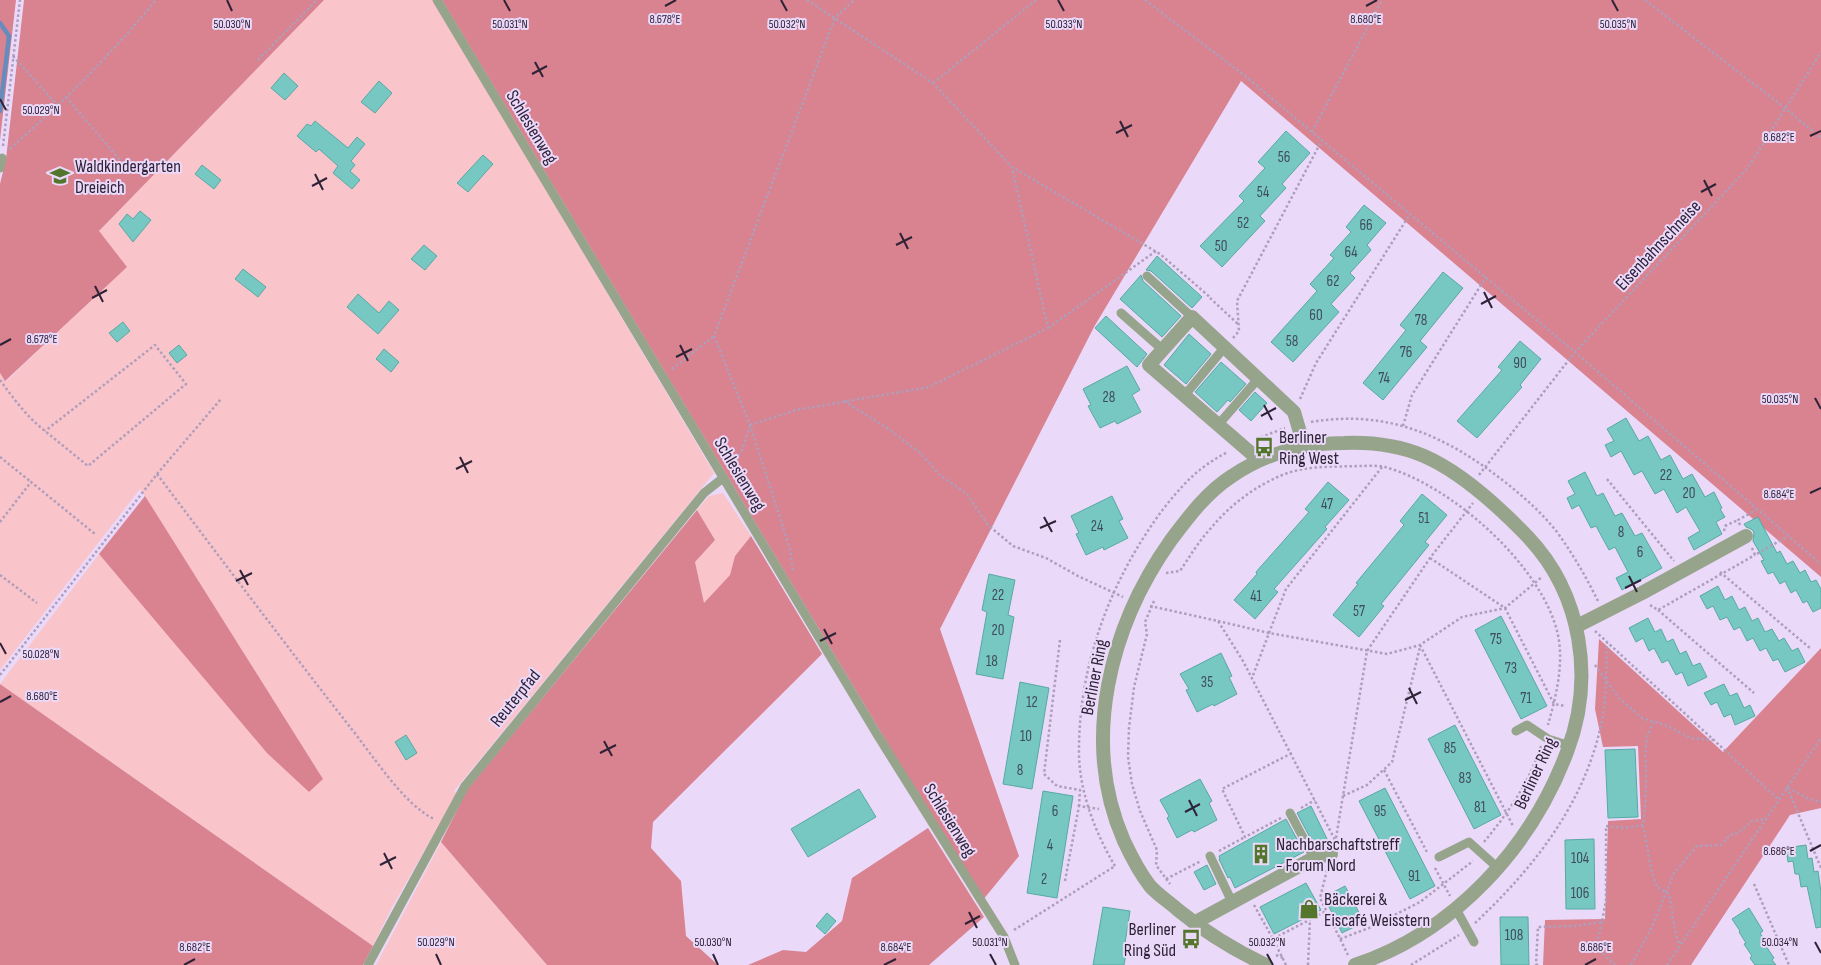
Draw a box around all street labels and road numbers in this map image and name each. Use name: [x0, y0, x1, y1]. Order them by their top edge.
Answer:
street label: Schlesienweg: [501, 87, 562, 168]
street label: Eisenbahnschneise: [1611, 196, 1705, 295]
street label: Schlesienweg: [709, 434, 770, 515]
street label: Berliner Ring: [1077, 637, 1112, 717]
street label: Reuterpfad: [486, 665, 545, 731]
street label: Berliner Ring: [1510, 734, 1561, 813]
street label: Schlesienweg: [919, 780, 980, 861]

